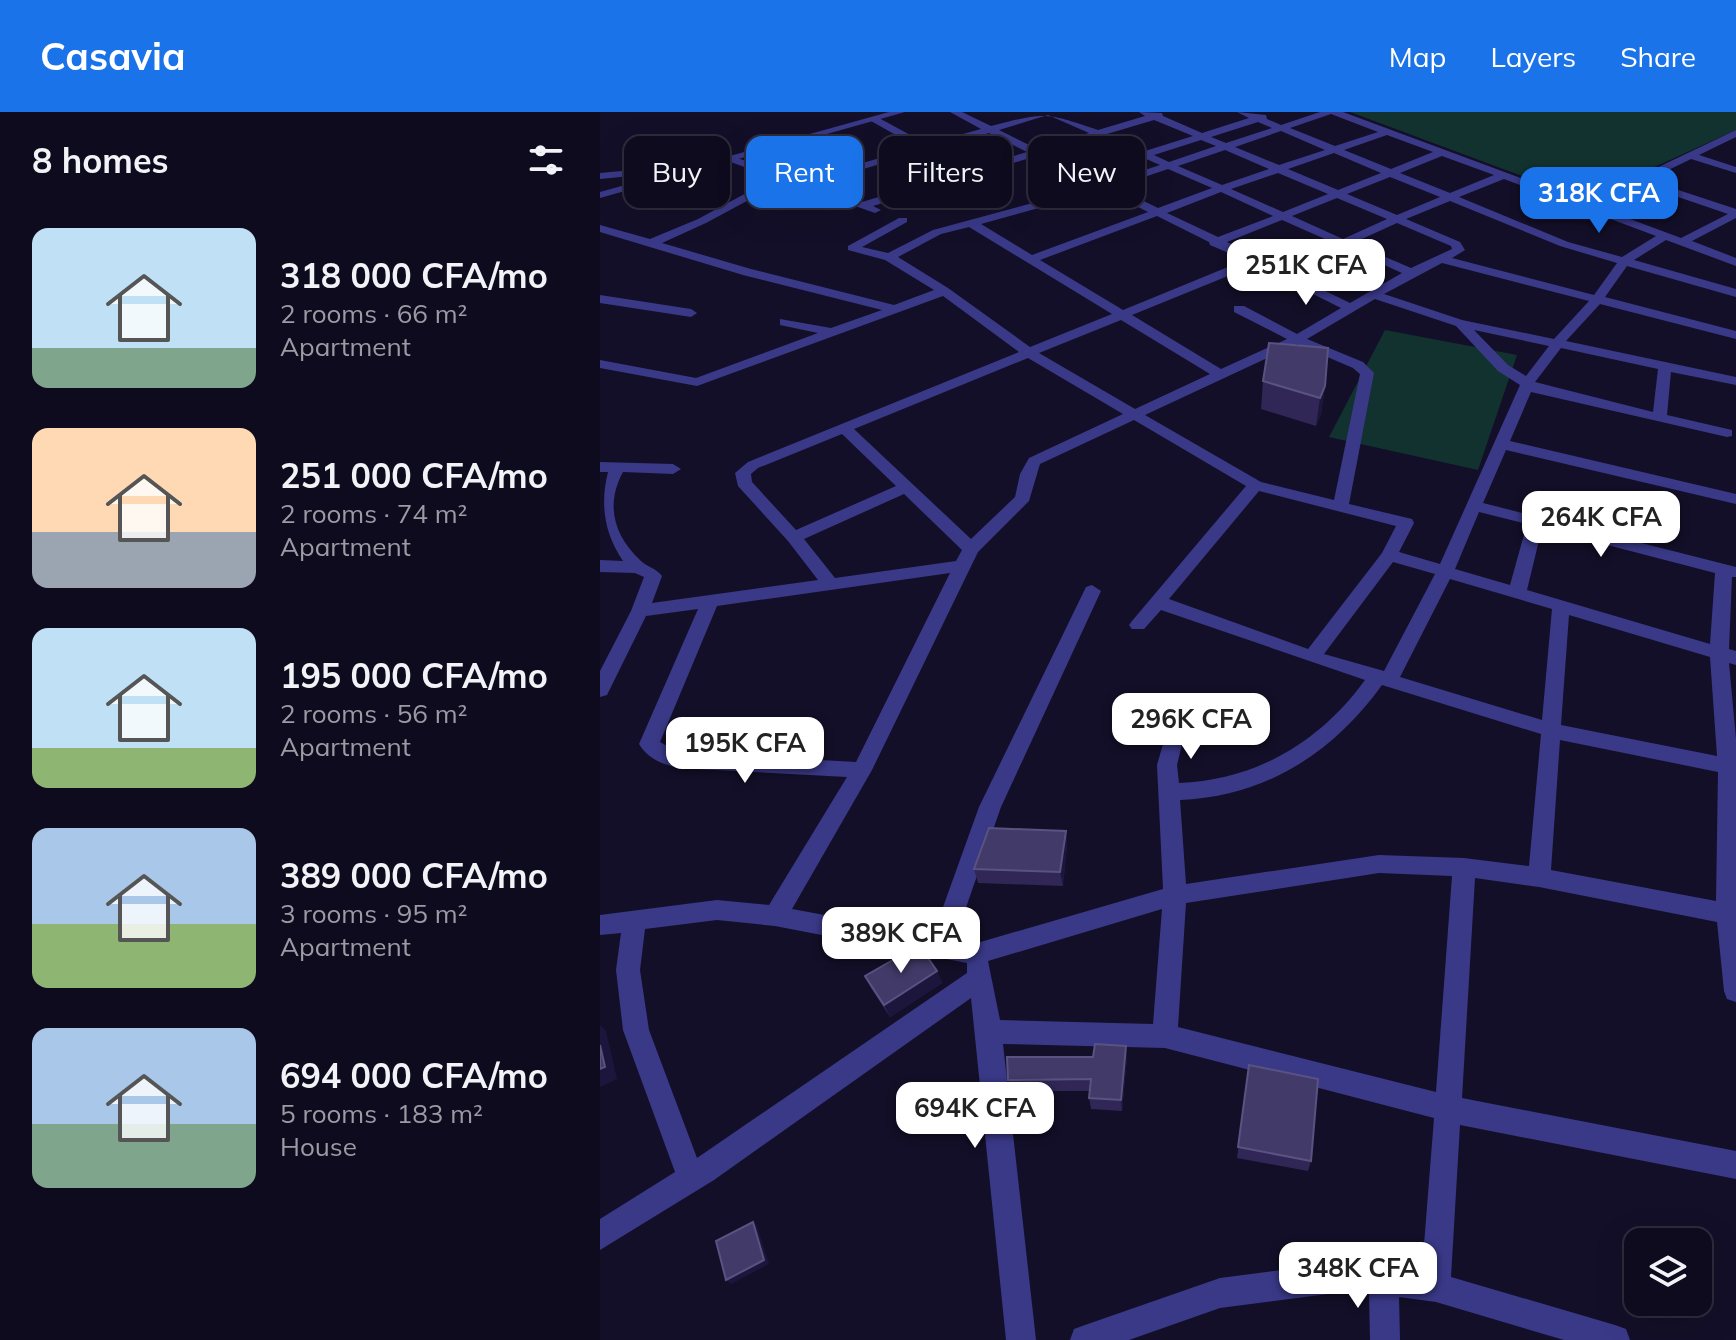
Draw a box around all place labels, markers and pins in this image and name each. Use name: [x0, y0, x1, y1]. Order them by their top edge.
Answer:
pin: 318K CFA: [1516, 167, 1682, 235]
pin: 251K CFA: [1223, 239, 1389, 307]
pin: 264K CFA: [1518, 491, 1684, 559]
pin: 296K CFA: [1108, 693, 1274, 761]
pin: 195K CFA: [662, 717, 828, 785]
pin: 389K CFA: [818, 907, 984, 975]
pin: 694K CFA: [892, 1082, 1058, 1150]
pin: 348K CFA: [1275, 1242, 1441, 1310]

